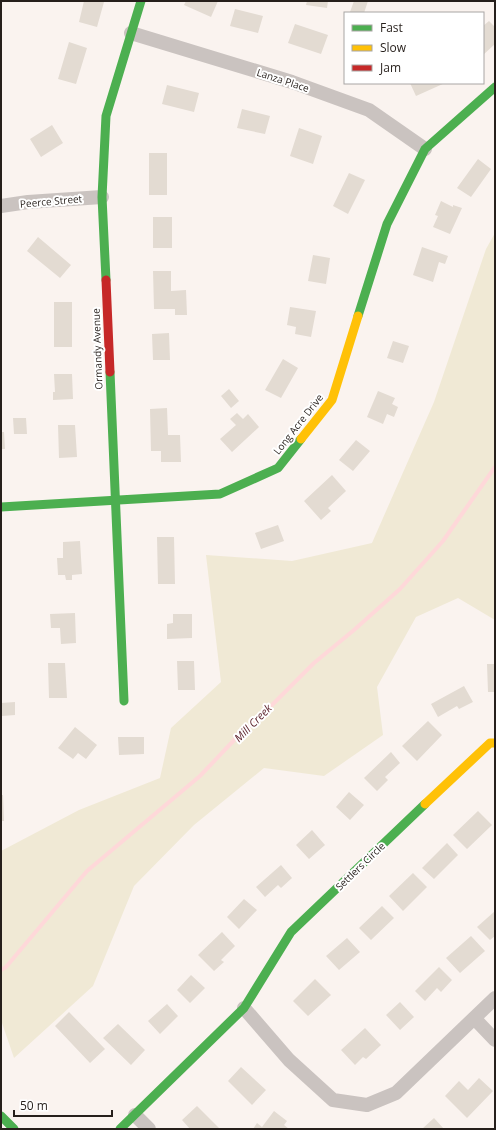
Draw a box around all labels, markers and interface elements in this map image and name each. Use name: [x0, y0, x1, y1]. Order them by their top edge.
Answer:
legend: [344, 12, 484, 84]
text: Fast: [380, 19, 403, 36]
text: Slow: [380, 39, 407, 56]
text: Jam: [379, 59, 401, 76]
street label: Lanza Place: [255, 65, 311, 95]
street label: Peerce Street: [19, 191, 83, 211]
street label: Ormandy Avenue: [89, 308, 105, 390]
street label: Long Acre Drive: [270, 391, 326, 457]
water label: Mill Creek: [231, 700, 275, 745]
street label: Settlers Circle: [332, 839, 388, 893]
scale bar: [14, 1092, 112, 1118]
text: 50 m: [20, 1097, 48, 1114]

